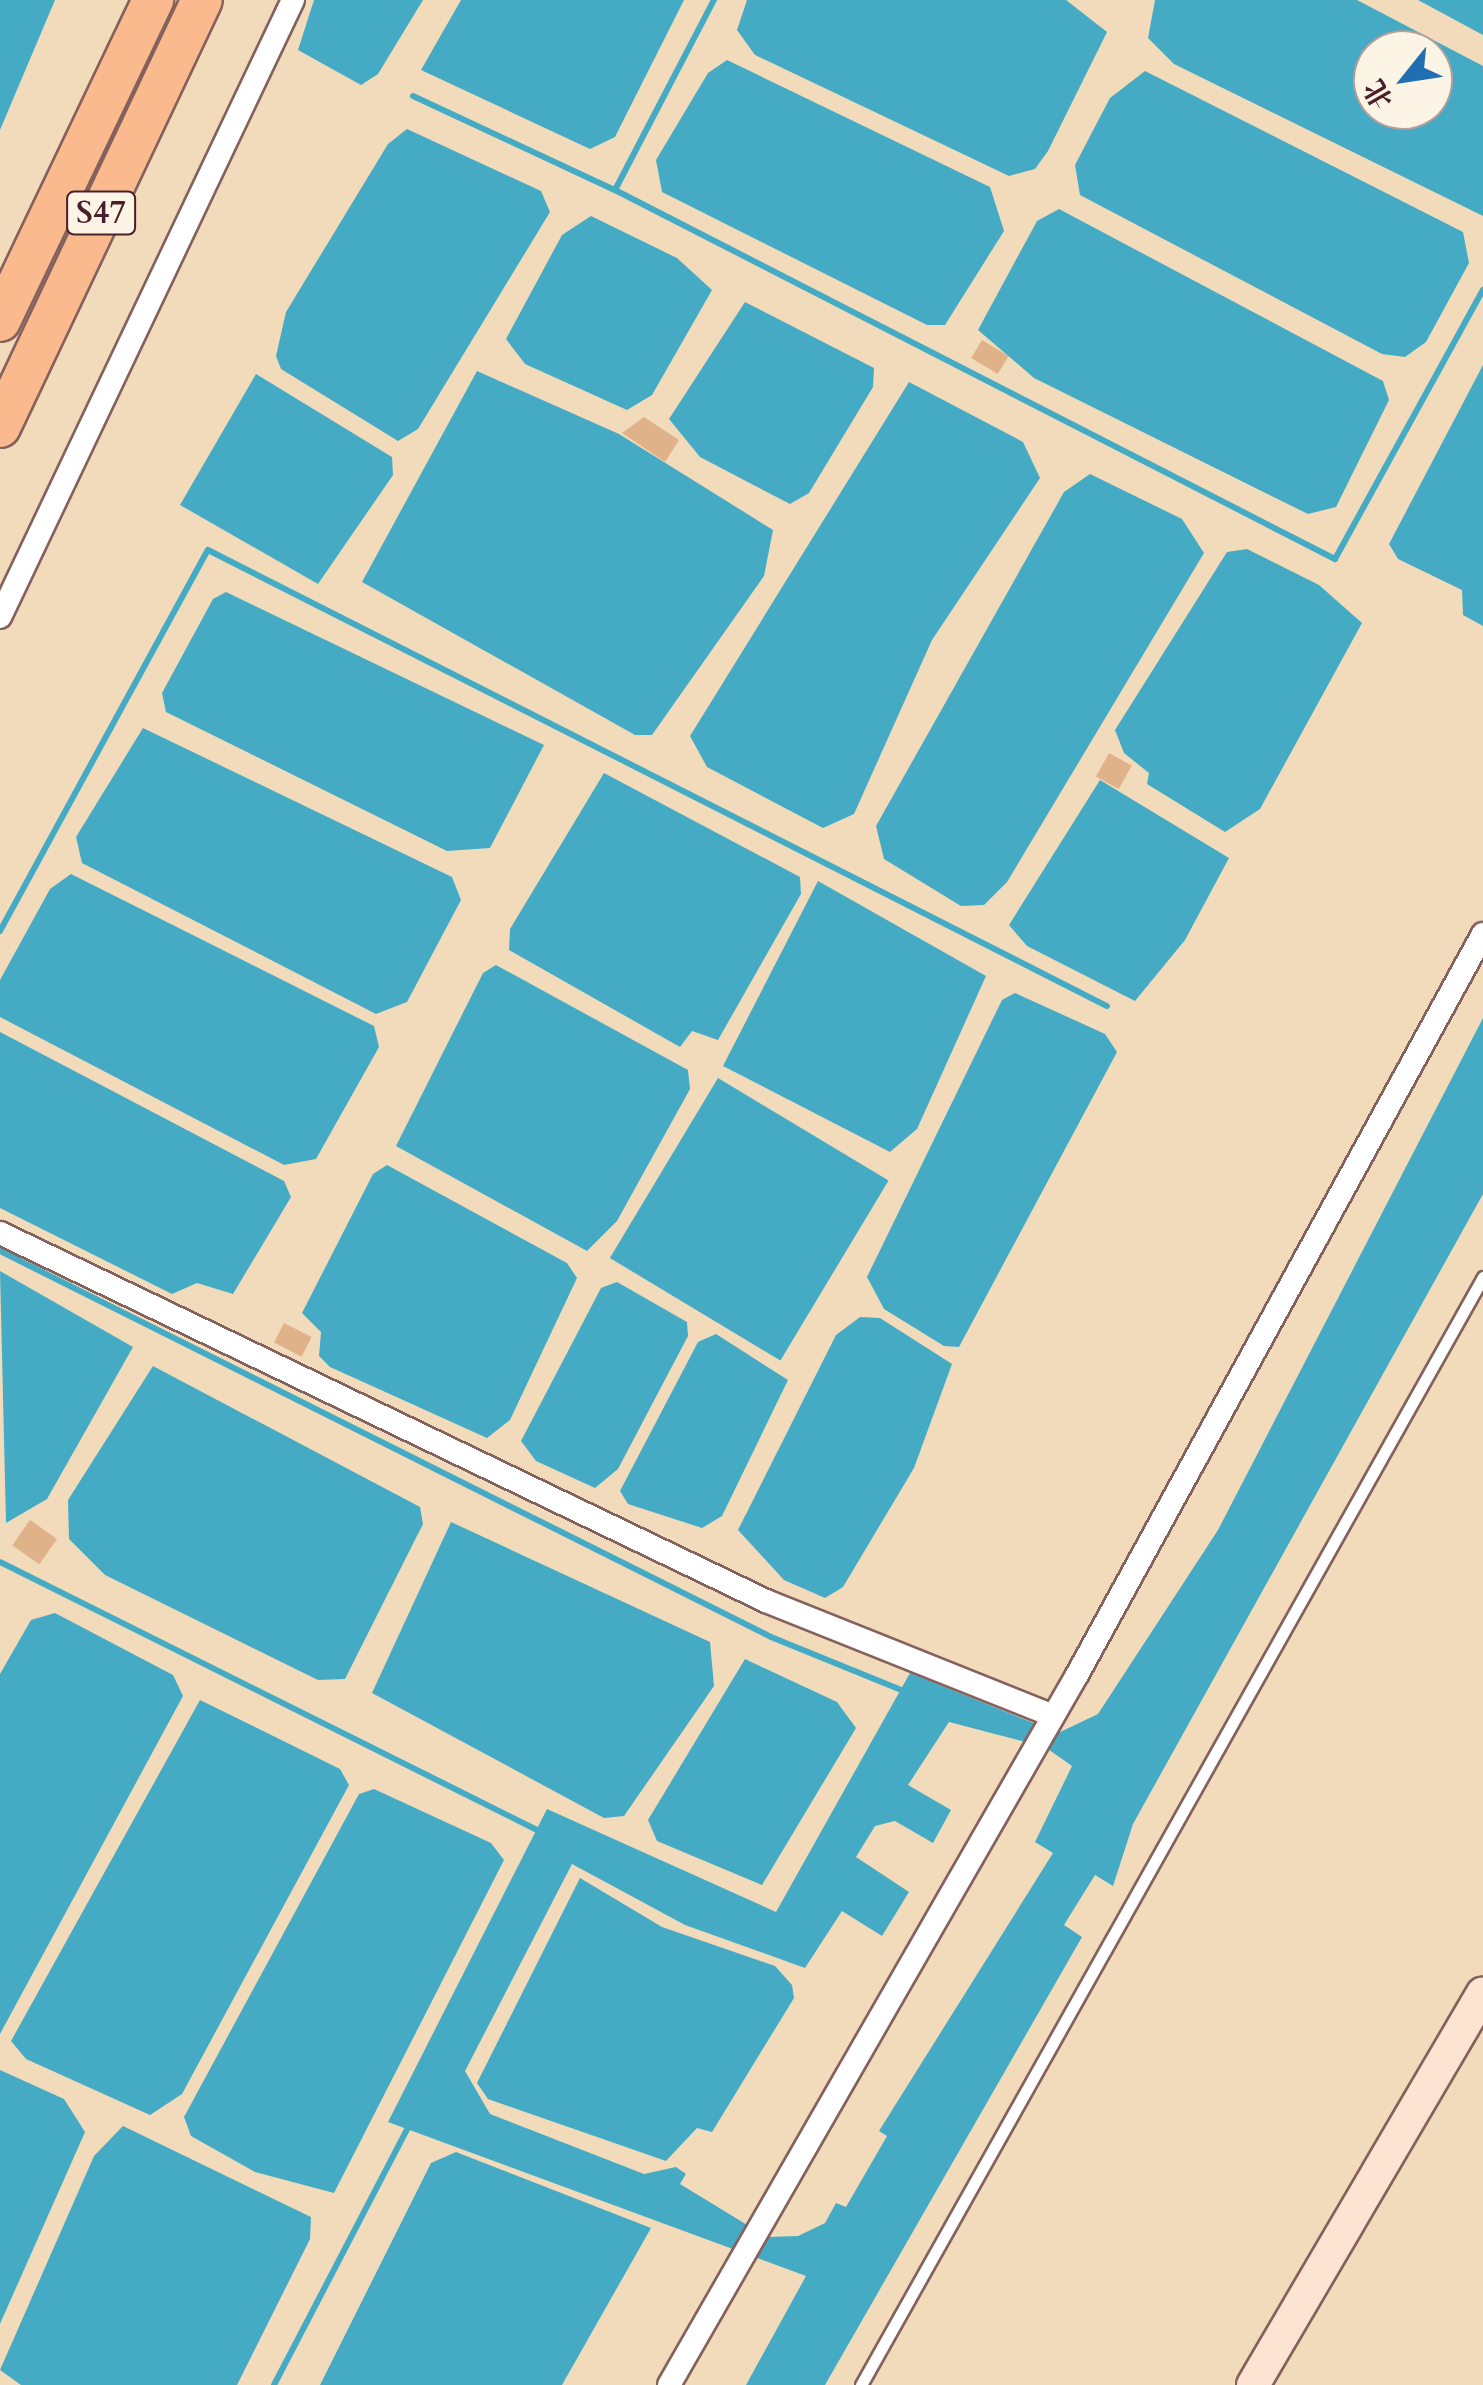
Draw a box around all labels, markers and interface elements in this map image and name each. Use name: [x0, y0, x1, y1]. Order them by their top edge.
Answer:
north arrow: [1353, 30, 1453, 130]
text: 北: [1355, 72, 1402, 116]
road number: S47: [66, 186, 136, 240]

